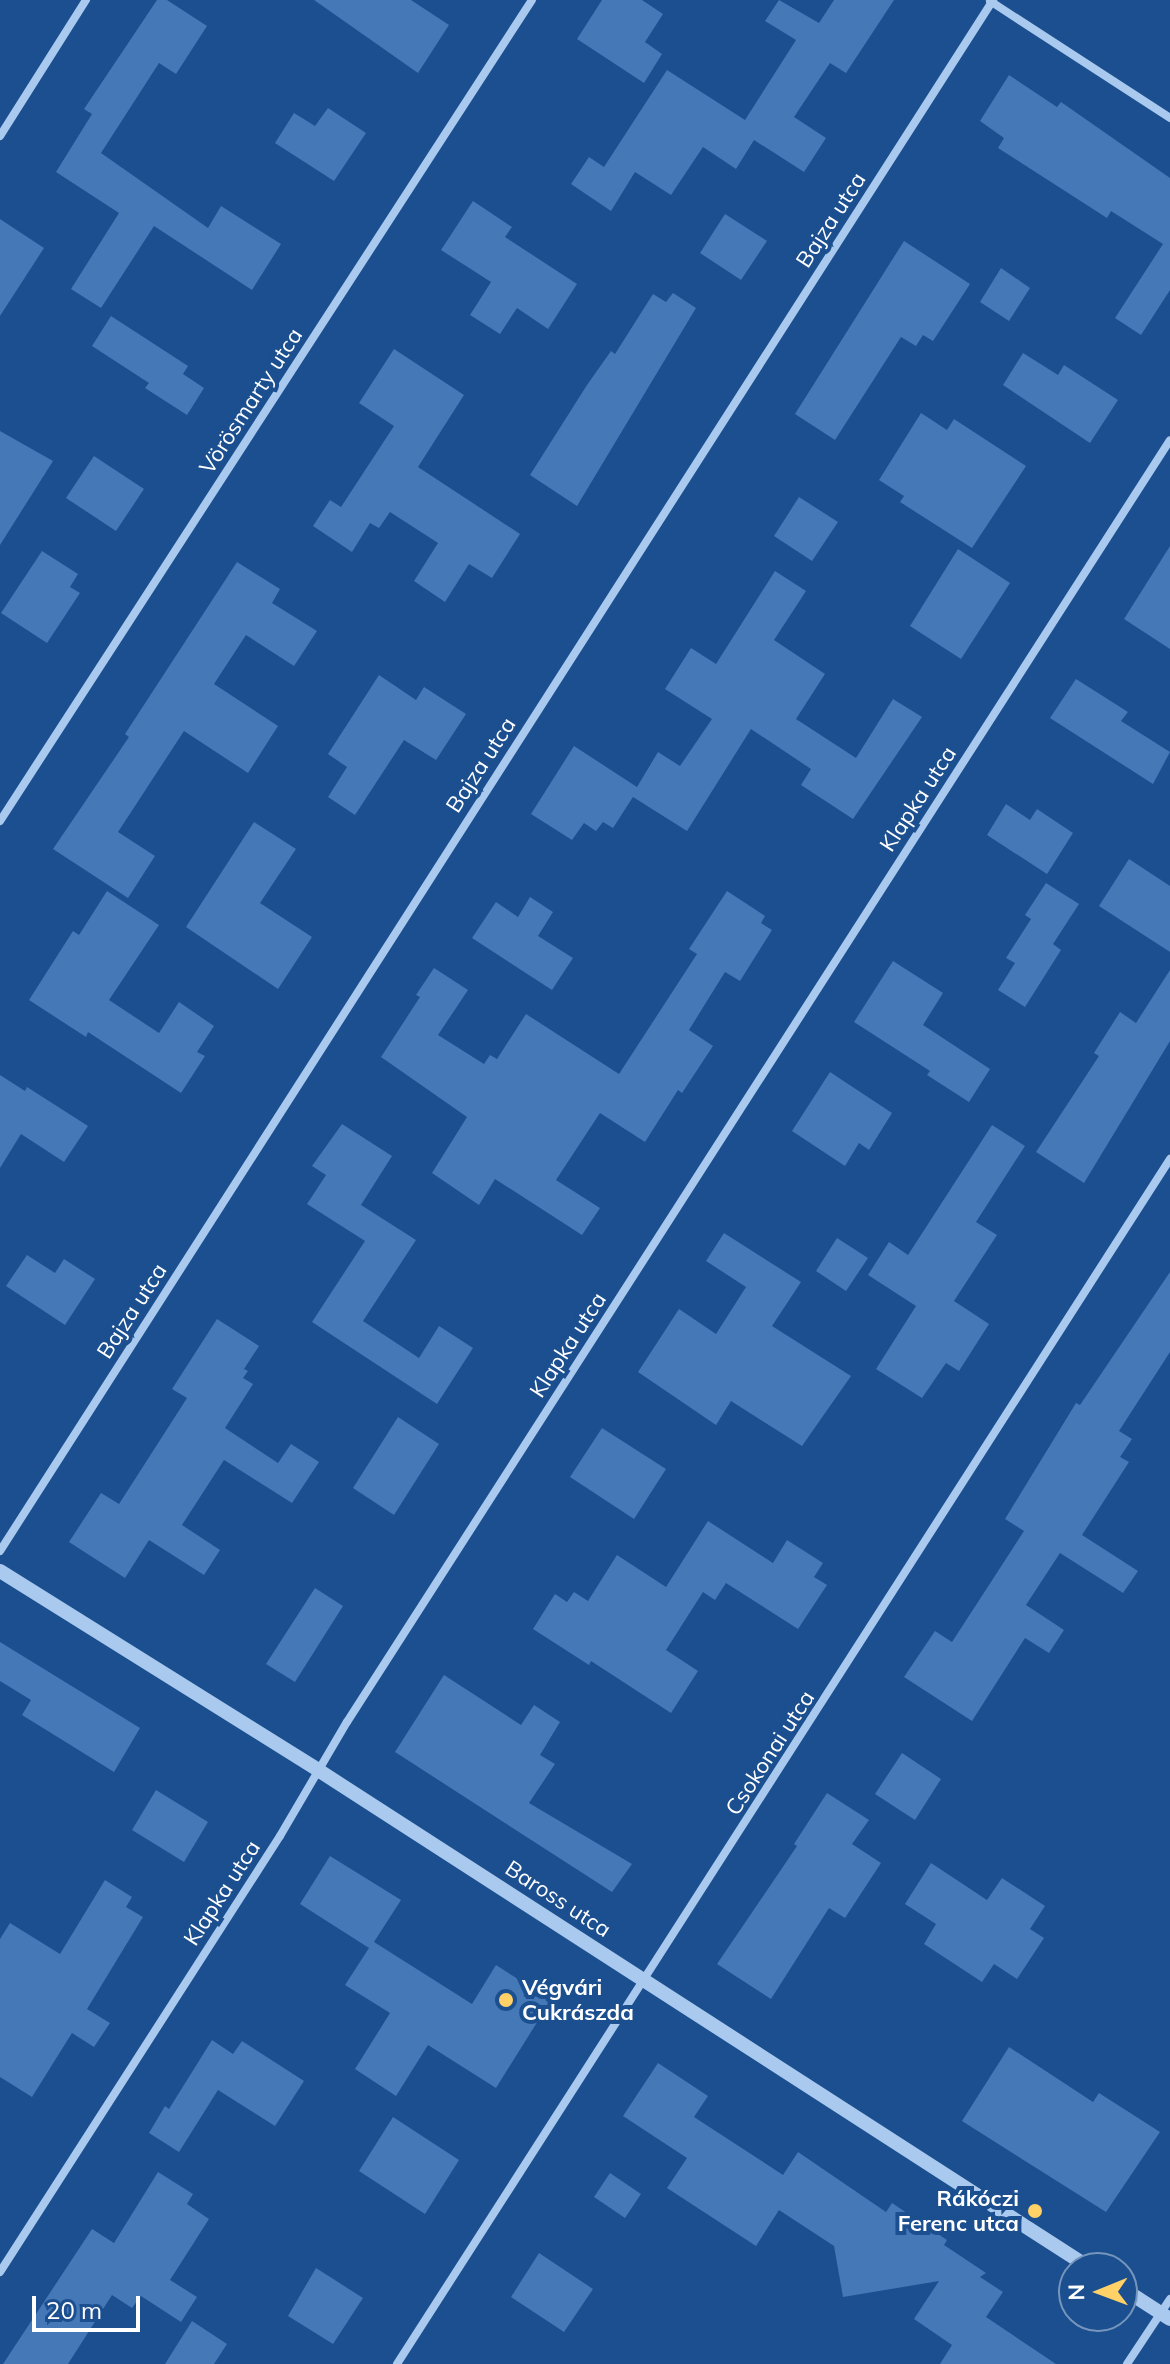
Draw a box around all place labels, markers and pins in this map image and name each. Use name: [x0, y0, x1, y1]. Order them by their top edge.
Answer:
place label: Végvári Cukrászda: [522, 1974, 634, 2026]
marker: Végvári Cukrászda: [497, 1991, 515, 2009]
place label: Rákóczi Ferenc utca: [898, 2185, 1019, 2236]
marker: Rákóczi Ferenc utca: [1026, 2202, 1044, 2220]

